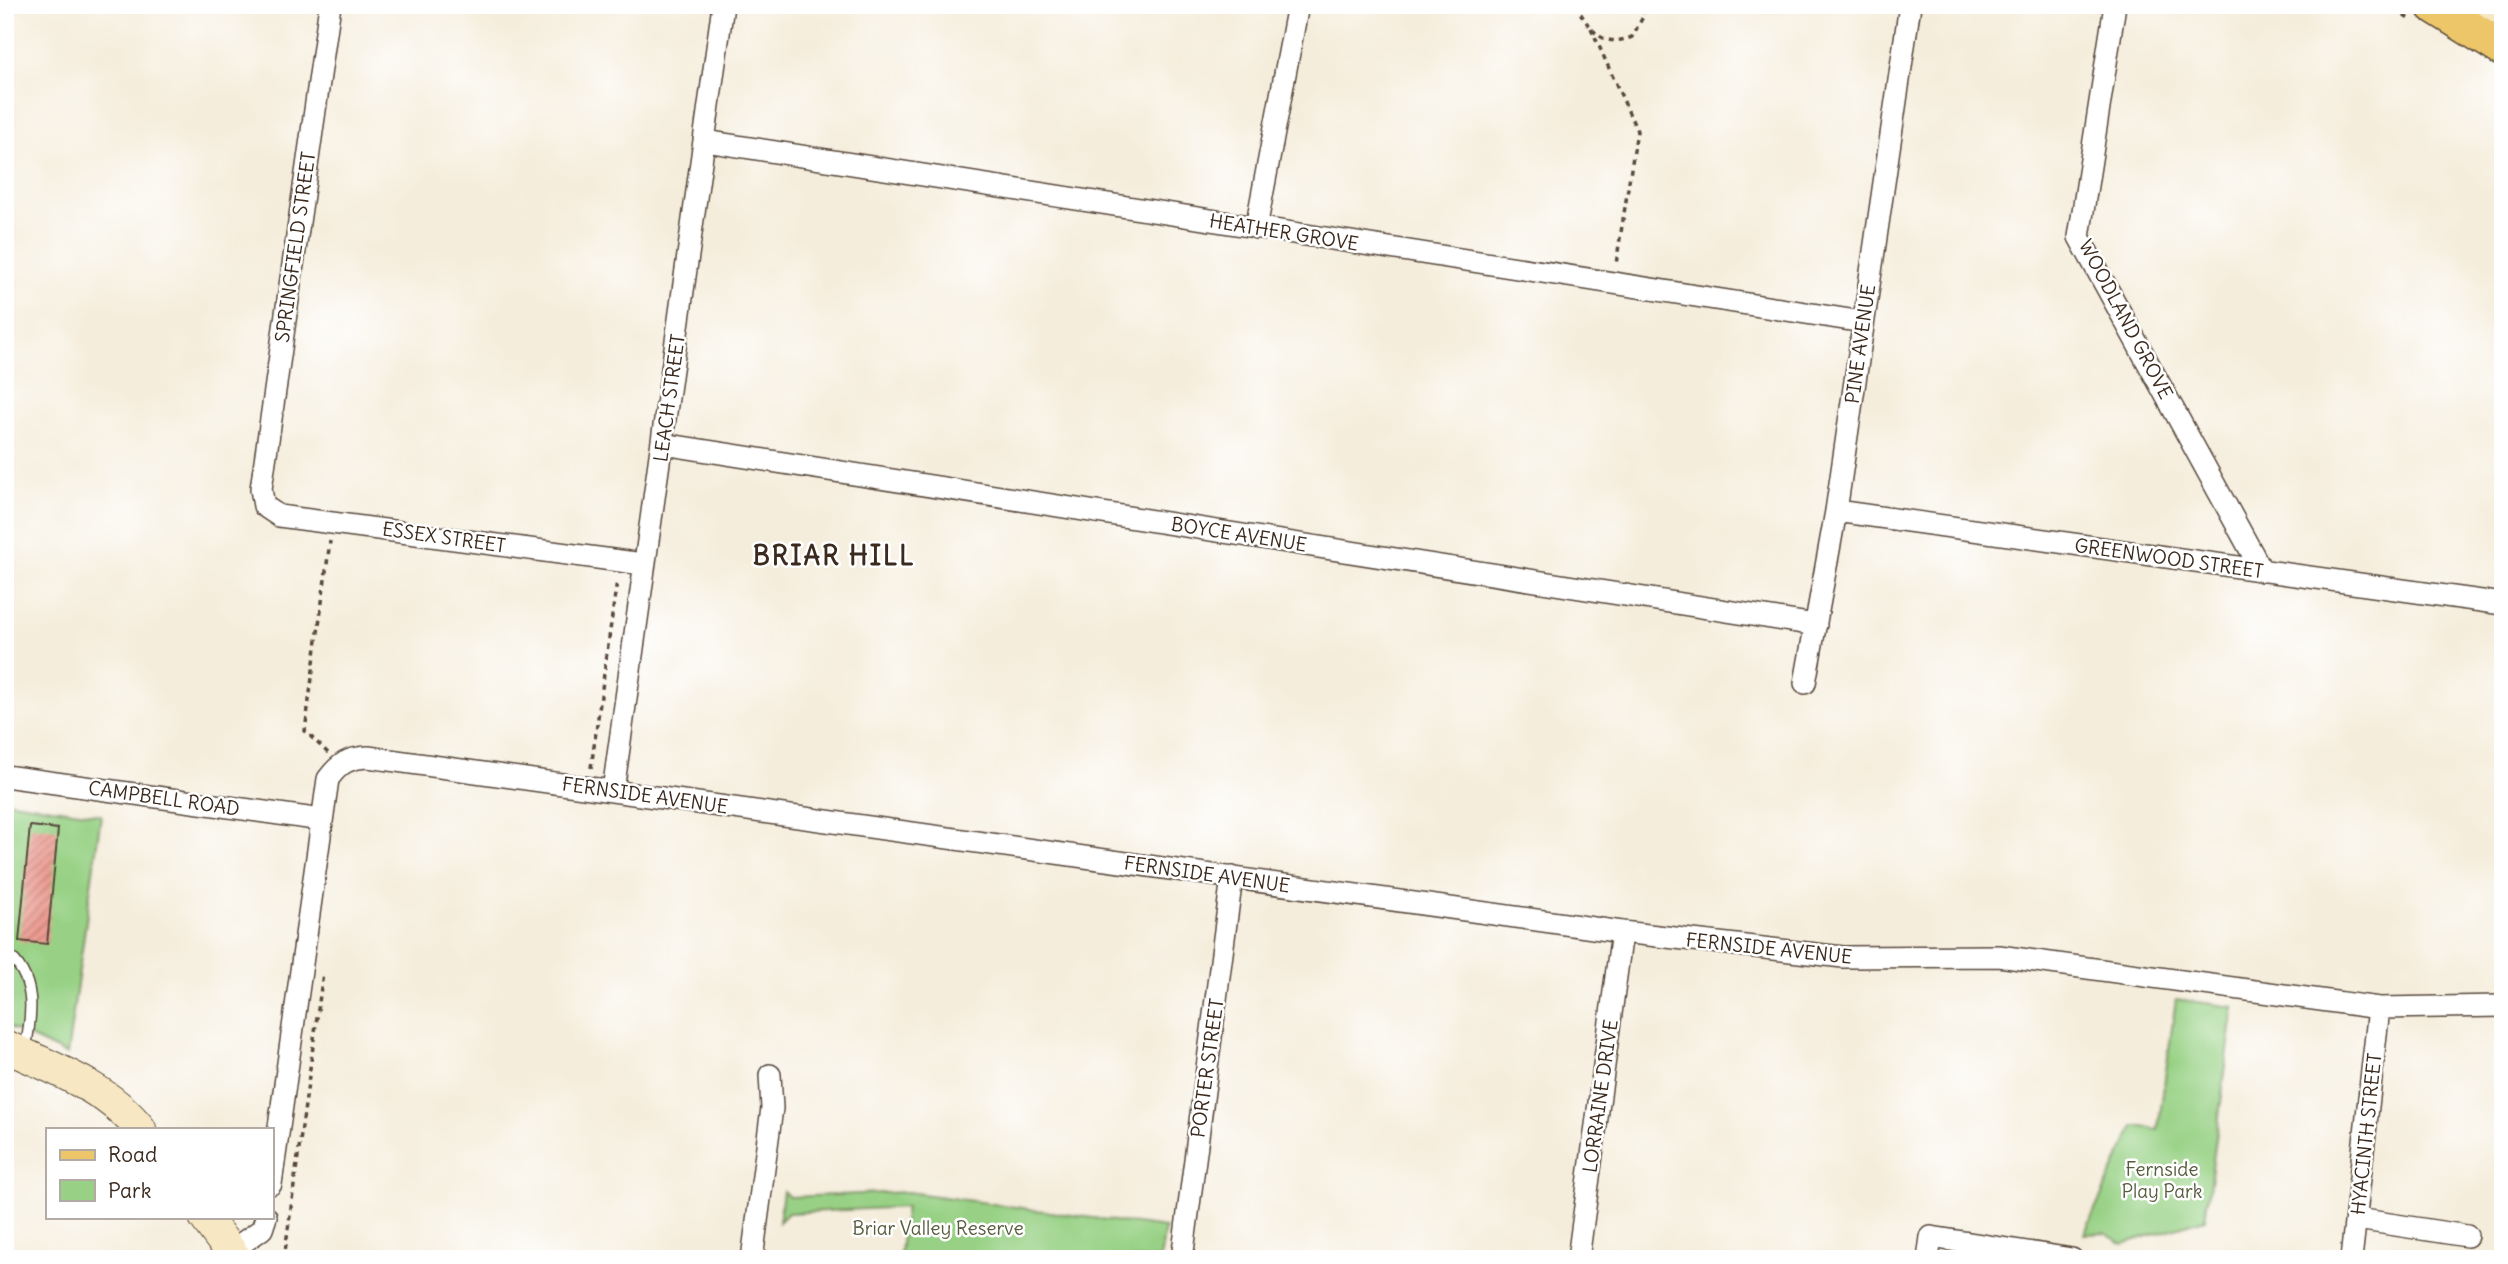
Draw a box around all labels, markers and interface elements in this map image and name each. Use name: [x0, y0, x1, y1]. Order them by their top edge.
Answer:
street label: SPRINGFIELD STREET: [270, 150, 320, 344]
street label: HEATHER GROVE: [1208, 208, 1360, 256]
street label: WOODLAND GROVE: [2074, 235, 2178, 403]
street label: PINE AVENUE: [1840, 283, 1880, 405]
street label: LEACH STREET: [648, 332, 690, 464]
street label: BOYCE AVENUE: [1169, 511, 1309, 557]
street label: ESSEX STREET: [381, 516, 507, 558]
street label: GREENWOOD STREET: [2073, 533, 2265, 583]
district label: BRIAR HILL: [753, 539, 915, 572]
street label: FERNSIDE AVENUE: [561, 771, 729, 819]
street label: CAMPBELL ROAD: [87, 775, 241, 821]
street label: FERNSIDE AVENUE: [1123, 850, 1291, 898]
street label: FERNSIDE AVENUE: [1685, 927, 1853, 969]
street label: PORTER STREET: [1185, 997, 1229, 1139]
street label: LORRAINE DRIVE: [1577, 1018, 1623, 1174]
street label: HYACINTH STREET: [2346, 1052, 2386, 1216]
legend: [46, 1128, 273, 1218]
text: Road: [108, 1141, 157, 1168]
park label: Fernside Play Park: [2122, 1157, 2203, 1203]
text: Park: [108, 1177, 151, 1204]
park label: Briar Valley Reserve: [852, 1216, 1024, 1240]

